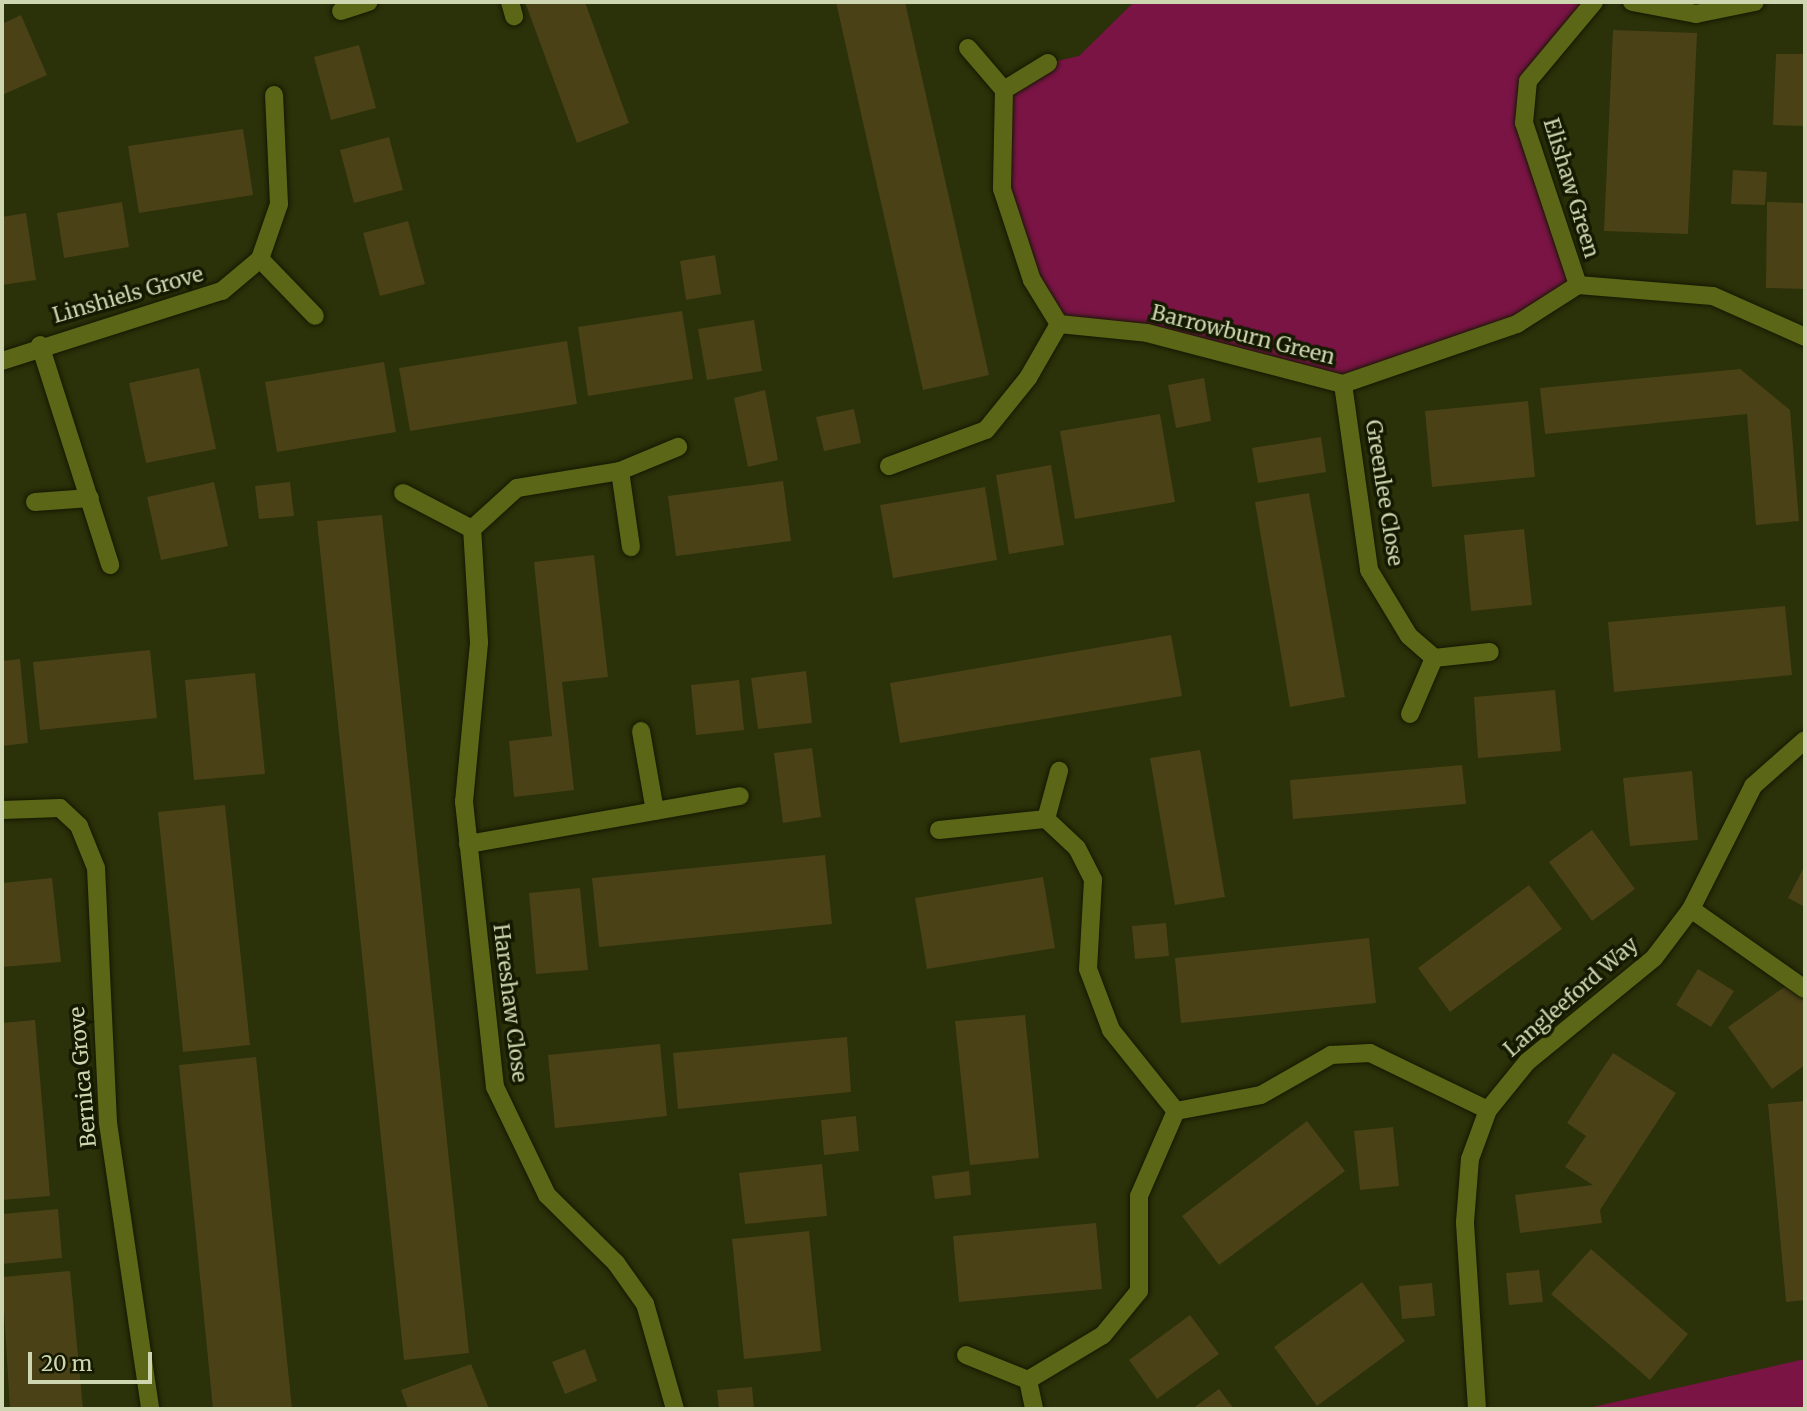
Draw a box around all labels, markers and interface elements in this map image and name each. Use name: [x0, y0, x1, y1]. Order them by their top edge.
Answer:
street label: Elishaw Green: [1538, 115, 1604, 261]
street label: Linshiels Grove: [50, 261, 206, 329]
street label: Barrowburn Green: [1149, 300, 1337, 370]
street label: Greenlee Close: [1360, 418, 1408, 568]
street label: Hareshaw Close: [488, 922, 532, 1084]
street label: Langleeford Way: [1499, 932, 1643, 1062]
street label: Bernica Grove: [64, 1006, 102, 1148]
scale bar: [32, 1338, 156, 1382]
text: 20 m: [41, 1350, 92, 1377]

